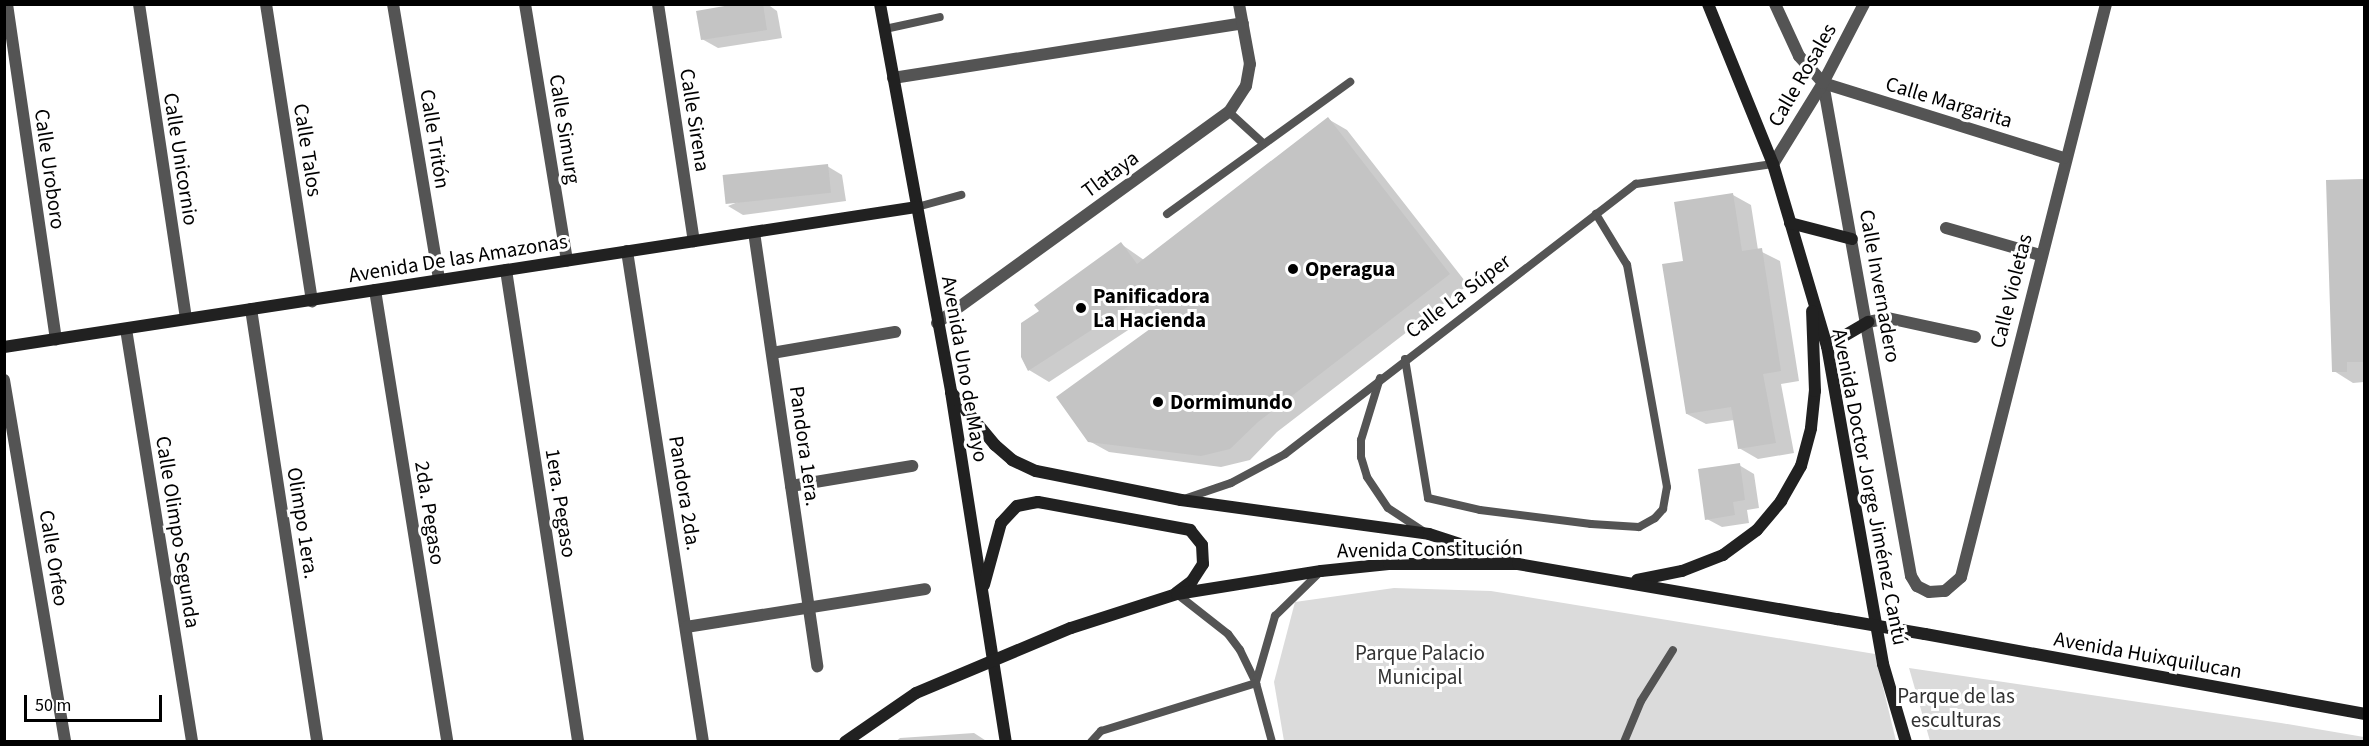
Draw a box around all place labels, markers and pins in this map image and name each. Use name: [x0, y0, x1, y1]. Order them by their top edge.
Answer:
place label: Operagua: [1305, 256, 1395, 282]
marker: Operagua: [1286, 262, 1300, 276]
place label: Panificadora La Hacienda: [1093, 283, 1210, 333]
marker: Panificadora La Hacienda: [1074, 301, 1088, 315]
place label: Dormimundo: [1170, 389, 1293, 415]
marker: Dormimundo: [1151, 395, 1165, 409]

